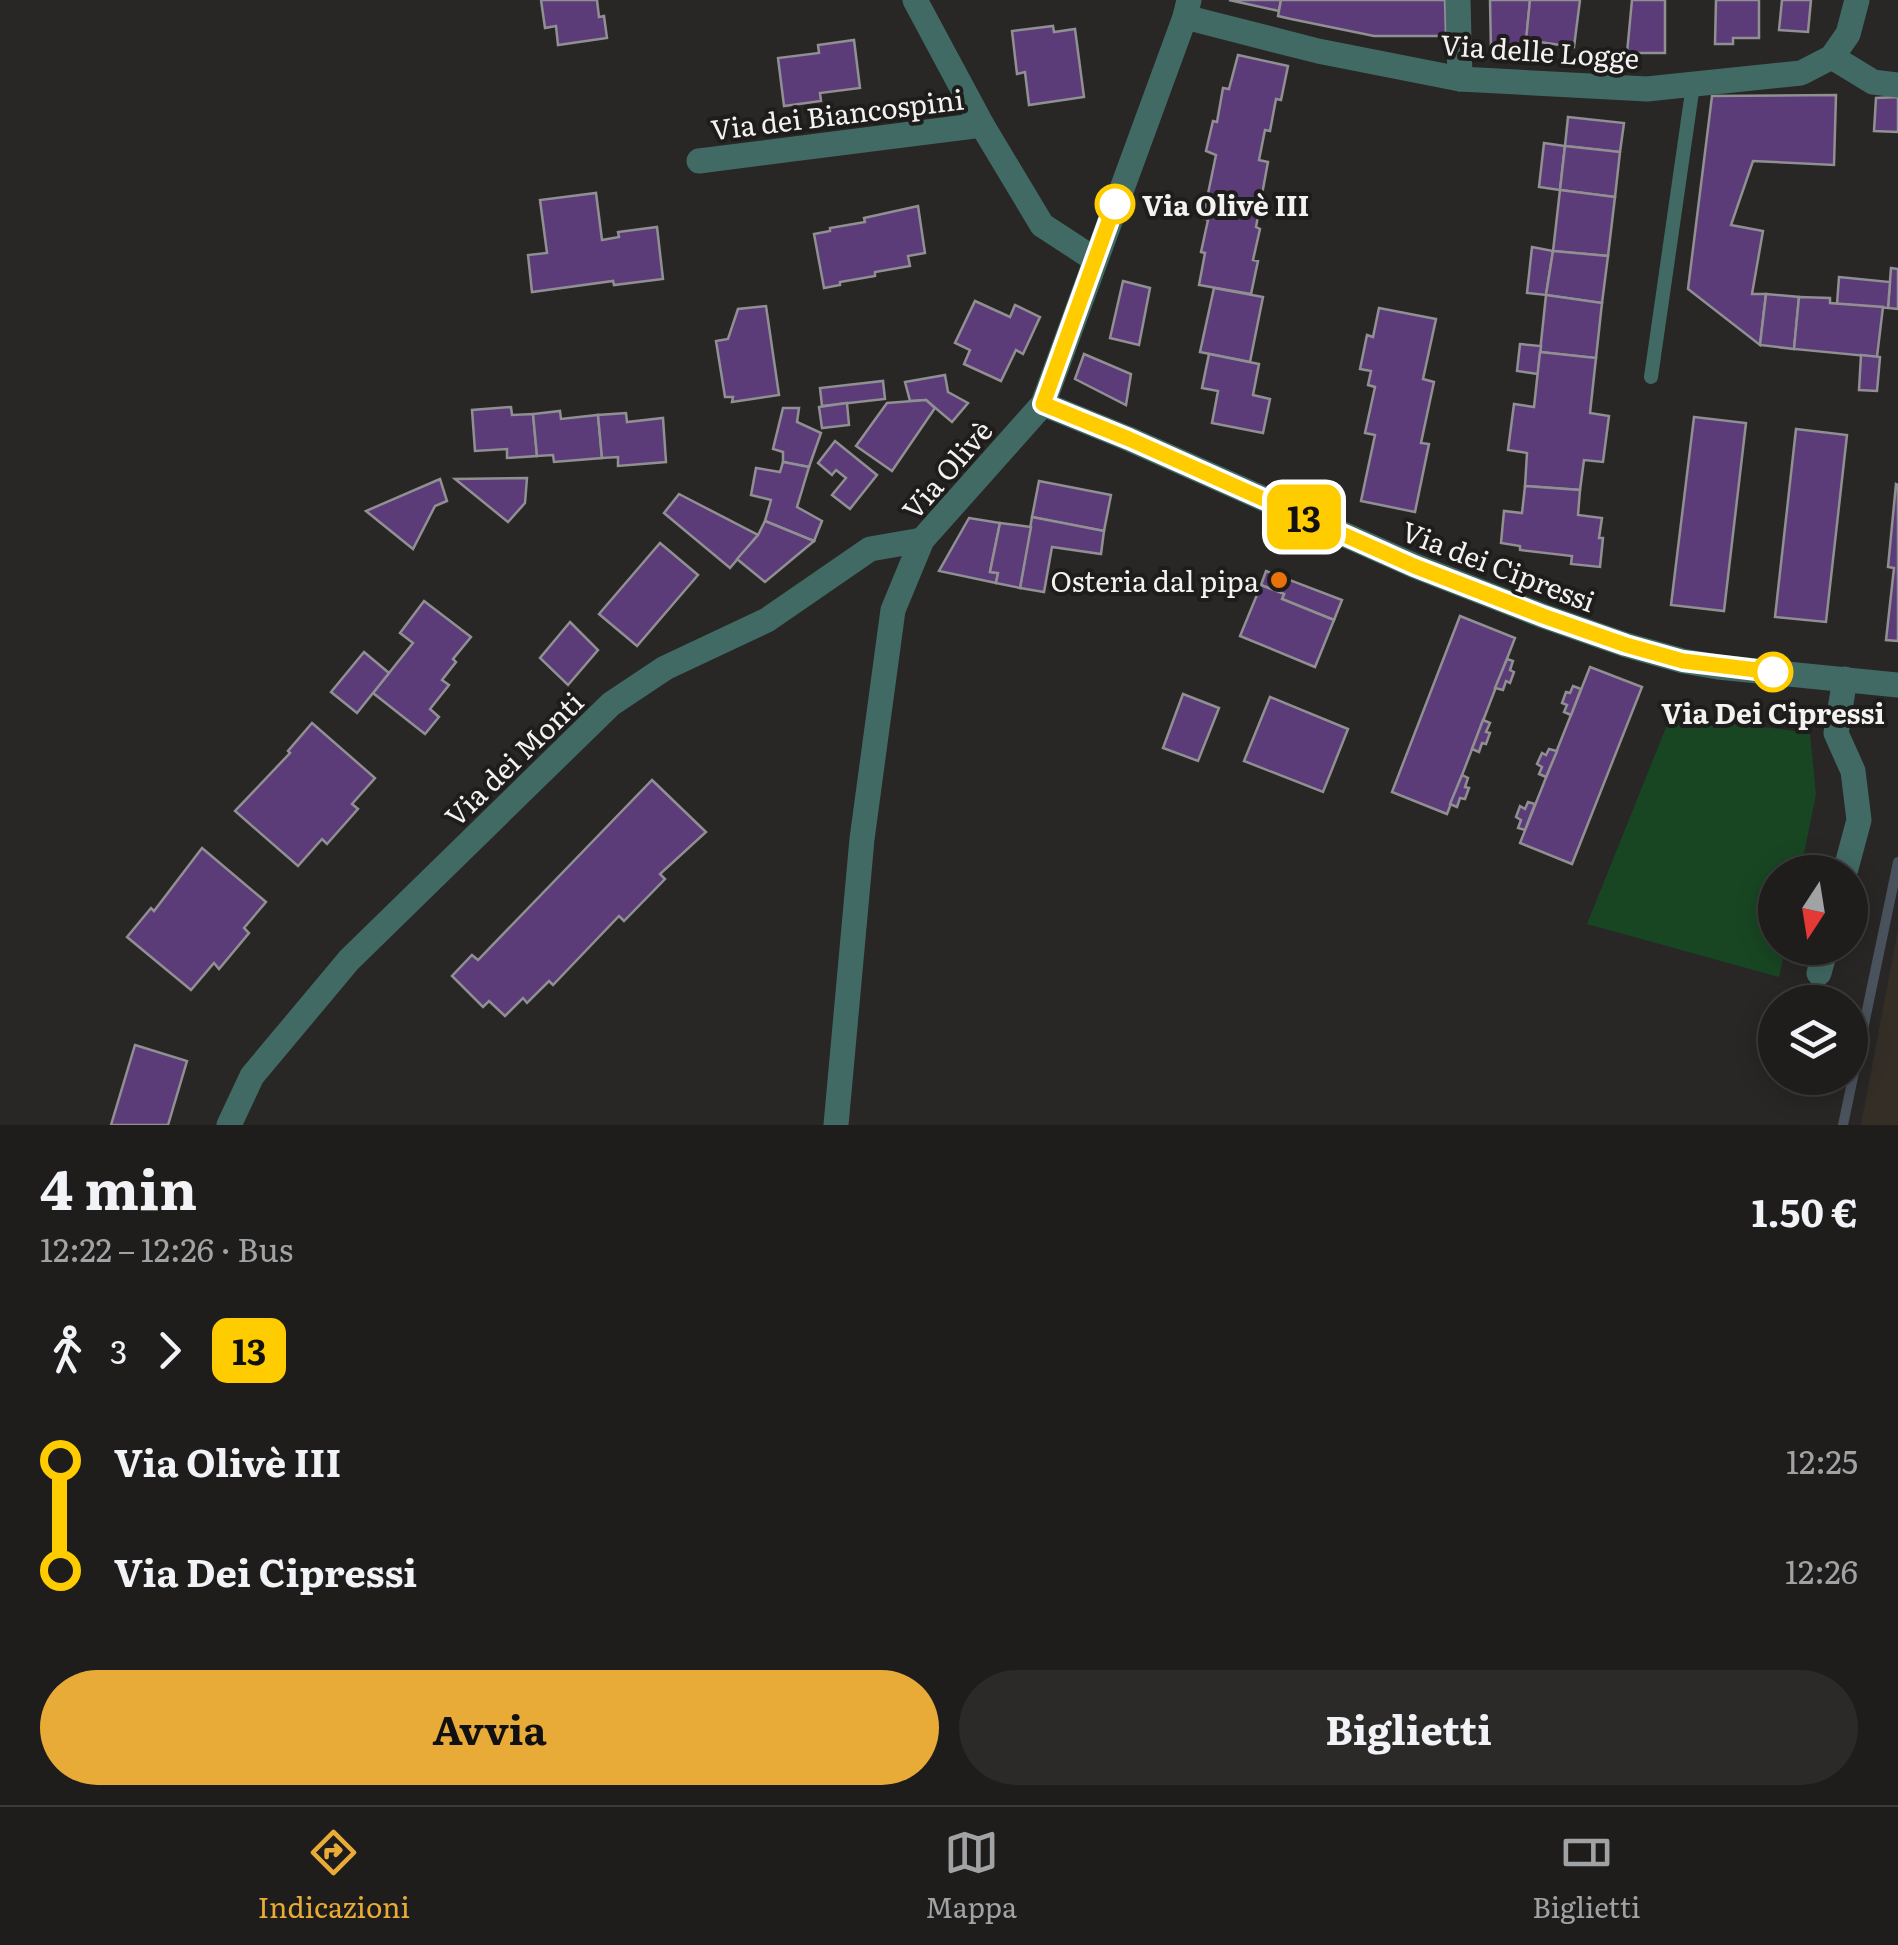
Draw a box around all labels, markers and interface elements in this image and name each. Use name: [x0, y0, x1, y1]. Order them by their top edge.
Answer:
street label: Via delle Logge: [1439, 22, 1641, 78]
street label: Via dei Biancospini: [708, 77, 966, 149]
place label: Via Olivè III: [1142, 183, 1309, 225]
marker: Via Olivè III: [1096, 185, 1134, 223]
street label: Via Olivè: [891, 410, 1001, 528]
line badge: 13: [1259, 484, 1349, 550]
text: 13: [1287, 491, 1321, 543]
street label: Via dei Cipressi: [1396, 509, 1602, 621]
place label: Osteria dal pipa: [1050, 559, 1259, 601]
marker: Osteria dal pipa: [1268, 569, 1290, 591]
marker: Via Dei Cipressi: [1754, 653, 1792, 691]
street label: Via dei Monti: [434, 681, 592, 835]
place label: Via Dei Cipressi: [1661, 691, 1885, 733]
north arrow: [1758, 855, 1868, 965]
map controls: [1758, 855, 1868, 1095]
button: layers: [1758, 985, 1868, 1095]
text: 4 min: [40, 1145, 197, 1227]
text: 1.50 €: [1752, 1182, 1858, 1239]
text: 12:22 – 12:26 · Bus: [40, 1224, 293, 1272]
icon: walk: [40, 1323, 95, 1378]
icon: forward: [142, 1323, 197, 1378]
text: 13: [232, 1324, 266, 1376]
text: 3: [110, 1326, 127, 1374]
text: Via Olivè III: [114, 1432, 341, 1489]
text: 12:25: [1786, 1436, 1858, 1484]
text: Via Dei Cipressi: [114, 1542, 417, 1599]
text: 12:26: [1785, 1546, 1858, 1594]
button: Avvia: [40, 1670, 939, 1785]
button: Biglietti: [959, 1670, 1858, 1785]
tab: Indicazioni: [258, 1825, 410, 1927]
tab: Mappa: [925, 1825, 1017, 1927]
tab: Biglietti: [1532, 1825, 1640, 1927]

